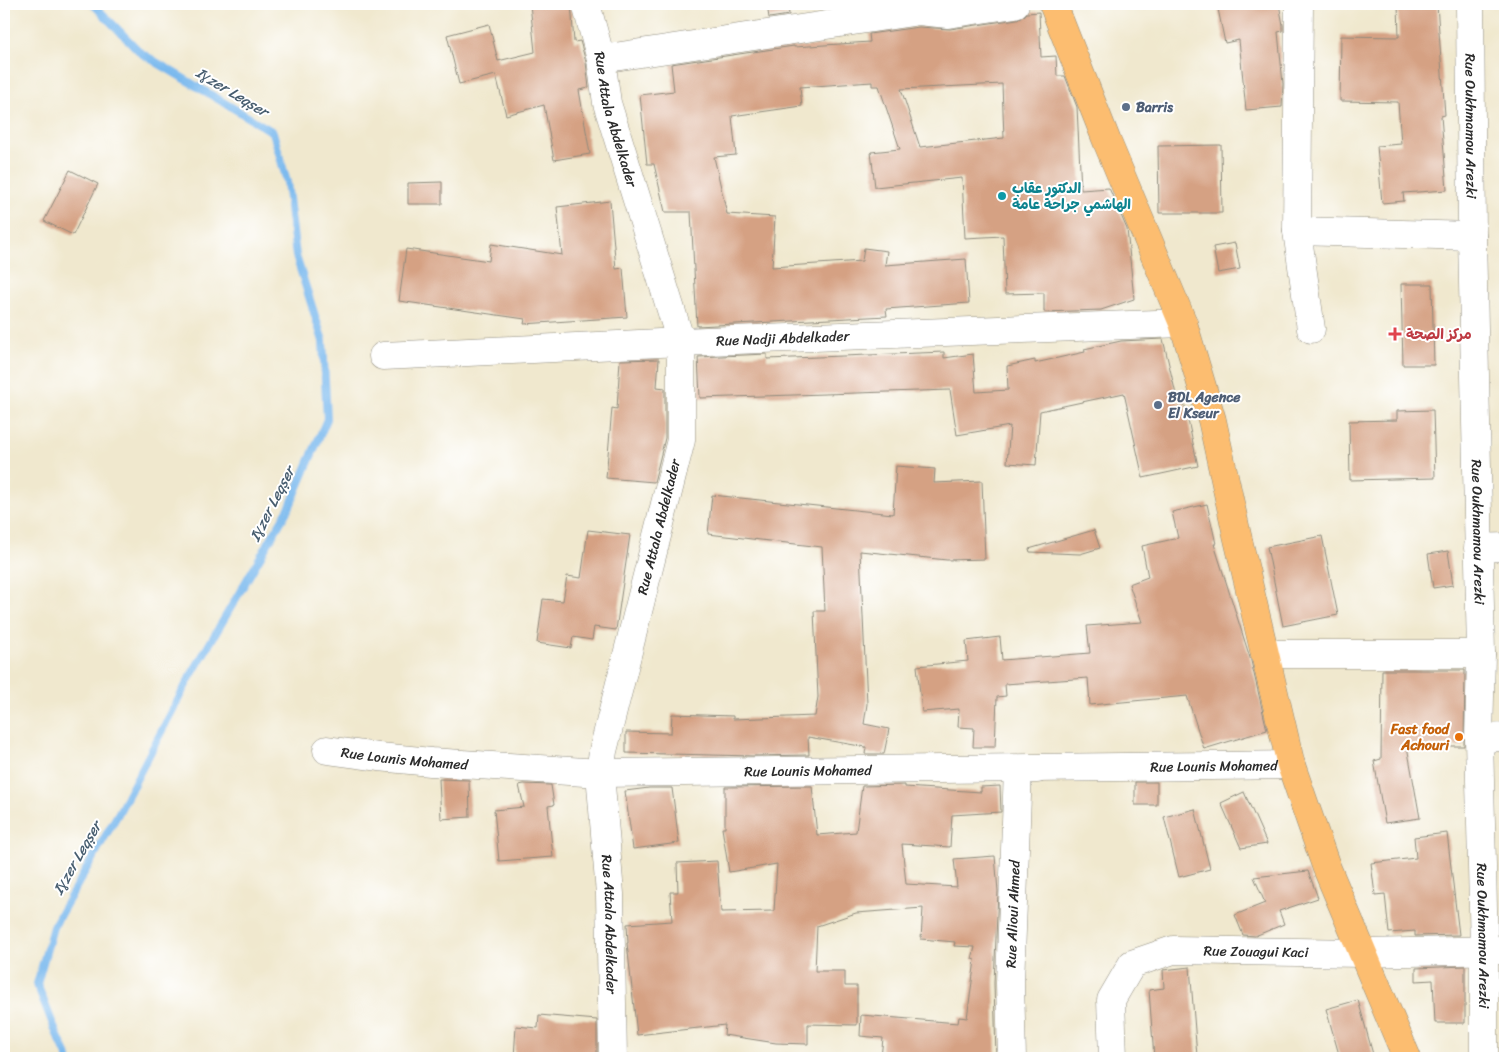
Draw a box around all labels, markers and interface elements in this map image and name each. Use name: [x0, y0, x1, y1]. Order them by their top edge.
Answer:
street label: Rue Attala Abdelkader: [587, 48, 645, 191]
street label: Rue Oukhmamou Arezki: [1458, 53, 1484, 200]
water label: Iɣzer Leqṣer: [190, 60, 276, 125]
place label: Barris: [1136, 95, 1173, 120]
marker: Barris: [1120, 101, 1132, 113]
place label: الدكتور عقاب الهاشمي جراحة عامة: [1012, 176, 1131, 217]
marker: الدكتور عقاب الهاشمي جراحة عامة: [996, 190, 1008, 202]
place label: مركز الصحة: [1406, 322, 1472, 347]
street label: Rue Nadji Abdelkader: [716, 323, 851, 353]
marker: مركز الصحة: [1388, 327, 1402, 341]
place label: BDL Agence El Kseur: [1168, 385, 1241, 426]
marker: BDL Agence El Kseur: [1152, 399, 1164, 411]
street label: Rue Attala Abdelkader: [630, 455, 688, 598]
street label: Rue Oukhmamou Arezki: [1464, 459, 1492, 606]
water label: Iɣzer Leqṣer: [242, 460, 303, 547]
place label: Fast food Achouri: [1390, 717, 1451, 758]
marker: Fast food Achouri: [1453, 731, 1465, 743]
street label: Rue Lounis Mohamed: [340, 740, 470, 777]
street label: Rue Lounis Mohamed: [1150, 753, 1279, 779]
street label: Rue Lounis Mohamed: [744, 757, 873, 784]
water label: Iɣzer Leqṣer: [45, 814, 110, 900]
street label: Rue Attala Abdelkader: [594, 854, 624, 995]
street label: Rue Alioui Ahmed: [998, 858, 1027, 968]
street label: Rue Oukhmamou Arezki: [1469, 863, 1497, 1010]
street label: Rue Zouagui Kaci: [1203, 938, 1310, 965]

